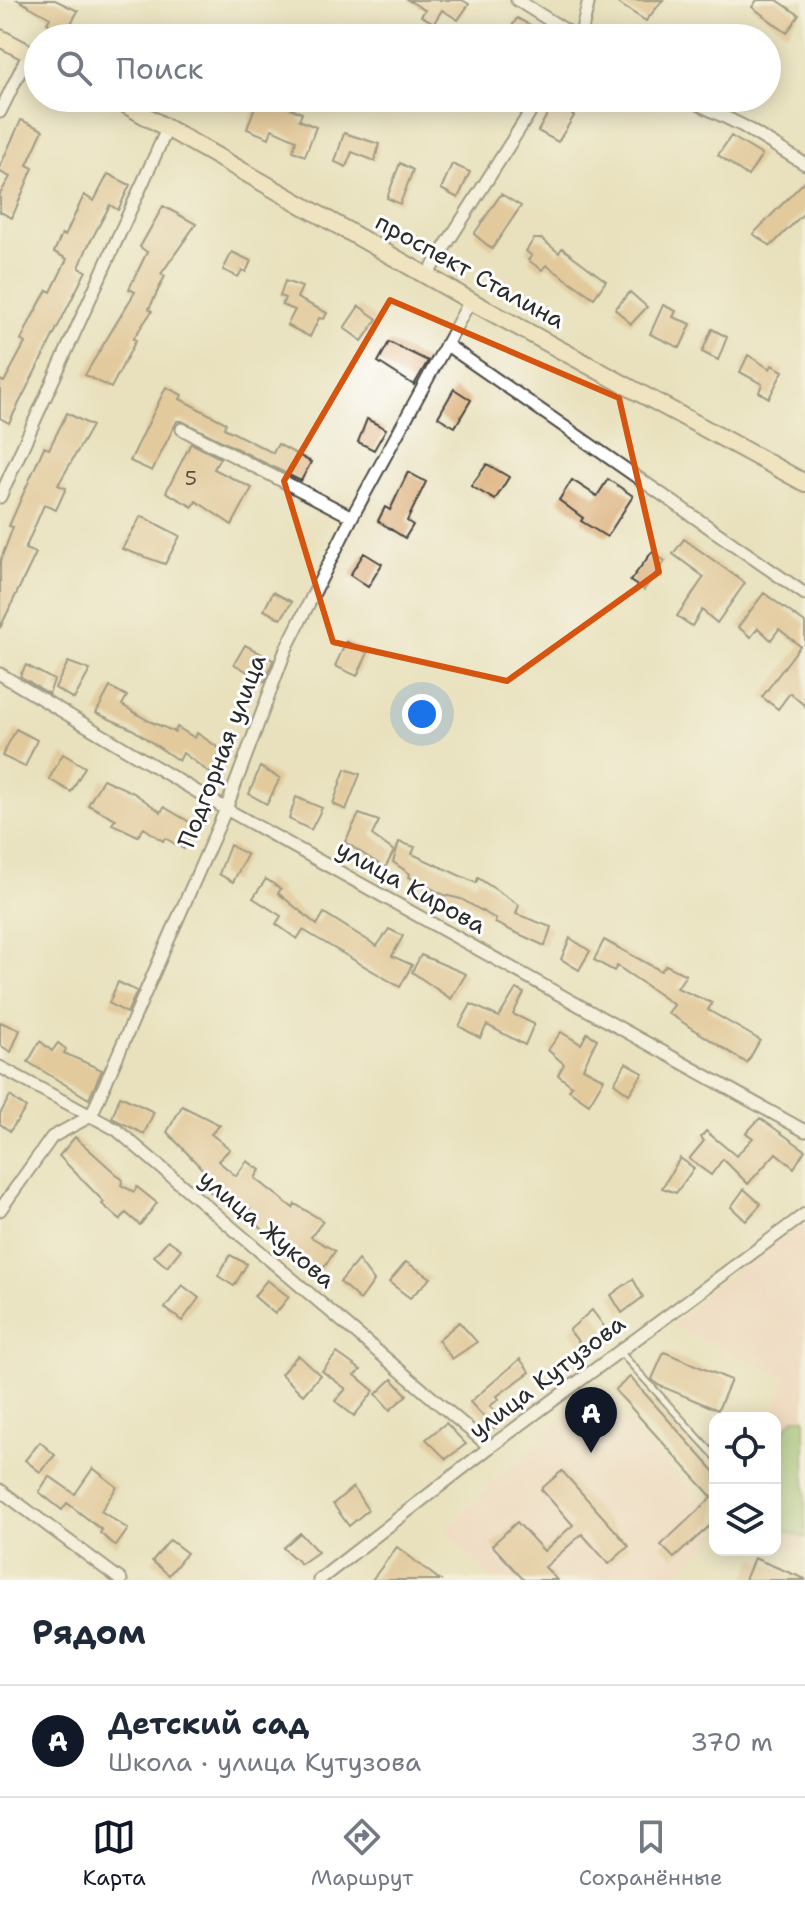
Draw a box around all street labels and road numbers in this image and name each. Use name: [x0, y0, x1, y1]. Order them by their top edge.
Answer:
street label: проспект Сталина: [370, 206, 570, 336]
street label: Подгорная улица: [170, 650, 274, 852]
street label: улица Кирова: [330, 833, 492, 941]
street label: улица Жукова: [192, 1162, 342, 1296]
street label: улица Кутузова: [462, 1308, 632, 1446]

